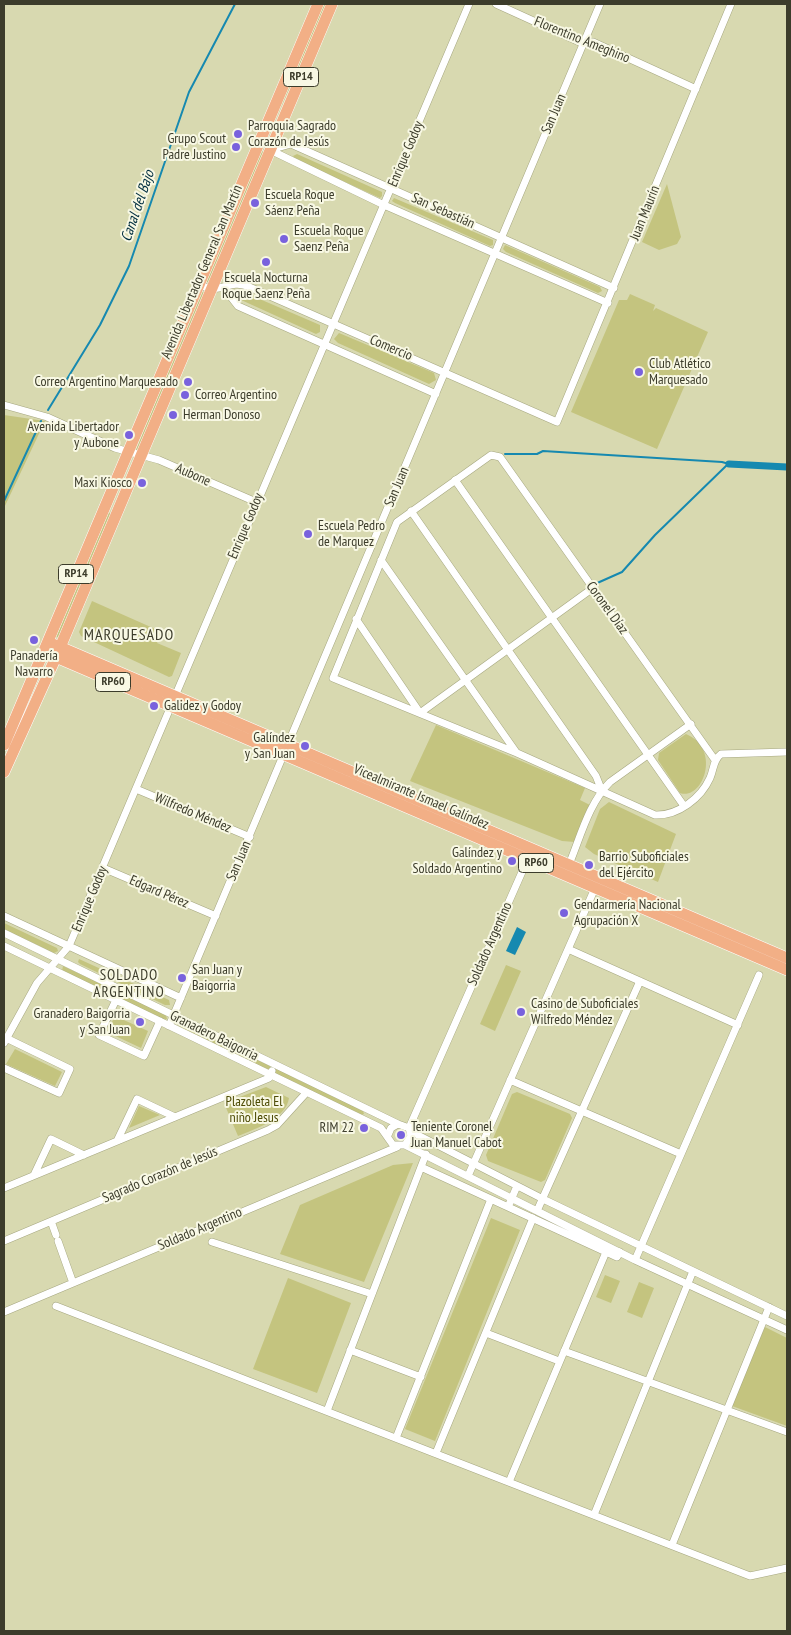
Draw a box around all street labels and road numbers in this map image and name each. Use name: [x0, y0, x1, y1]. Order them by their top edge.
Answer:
street label: Florentino Ameghino: [532, 13, 632, 67]
road number: RP14: [284, 68, 318, 86]
street label: San Juan: [538, 91, 570, 137]
street label: Enrique Godoy: [385, 118, 427, 190]
street label: Avenida Libertador General San Martín: [158, 183, 246, 361]
street label: Juan Maurín: [626, 183, 664, 243]
street label: San Sebastián: [409, 190, 477, 232]
street label: Comercio: [367, 332, 415, 364]
street label: Aubone: [173, 460, 213, 490]
street label: San Juan: [381, 464, 413, 510]
street label: Enrique Godoy: [225, 490, 267, 562]
road number: RP14: [58, 564, 94, 584]
street label: Coronel Díaz: [582, 578, 632, 638]
road number: RP60: [96, 672, 130, 692]
street label: Vicealmirante Ismael Galíndez: [351, 761, 491, 833]
street label: Wilfredo Méndez: [152, 789, 234, 837]
street label: San Juan: [223, 838, 255, 884]
road number: RP60: [518, 854, 554, 872]
street label: Enrique Godoy: [69, 863, 111, 935]
street label: Edgard Pérez: [127, 872, 191, 912]
street label: Soldado Argentino: [464, 900, 516, 988]
street label: Granadero Baigorria: [167, 1007, 261, 1065]
street label: Sagrado Corazón de Jesús: [100, 1143, 220, 1207]
street label: Soldado Argentino: [155, 1204, 245, 1254]

